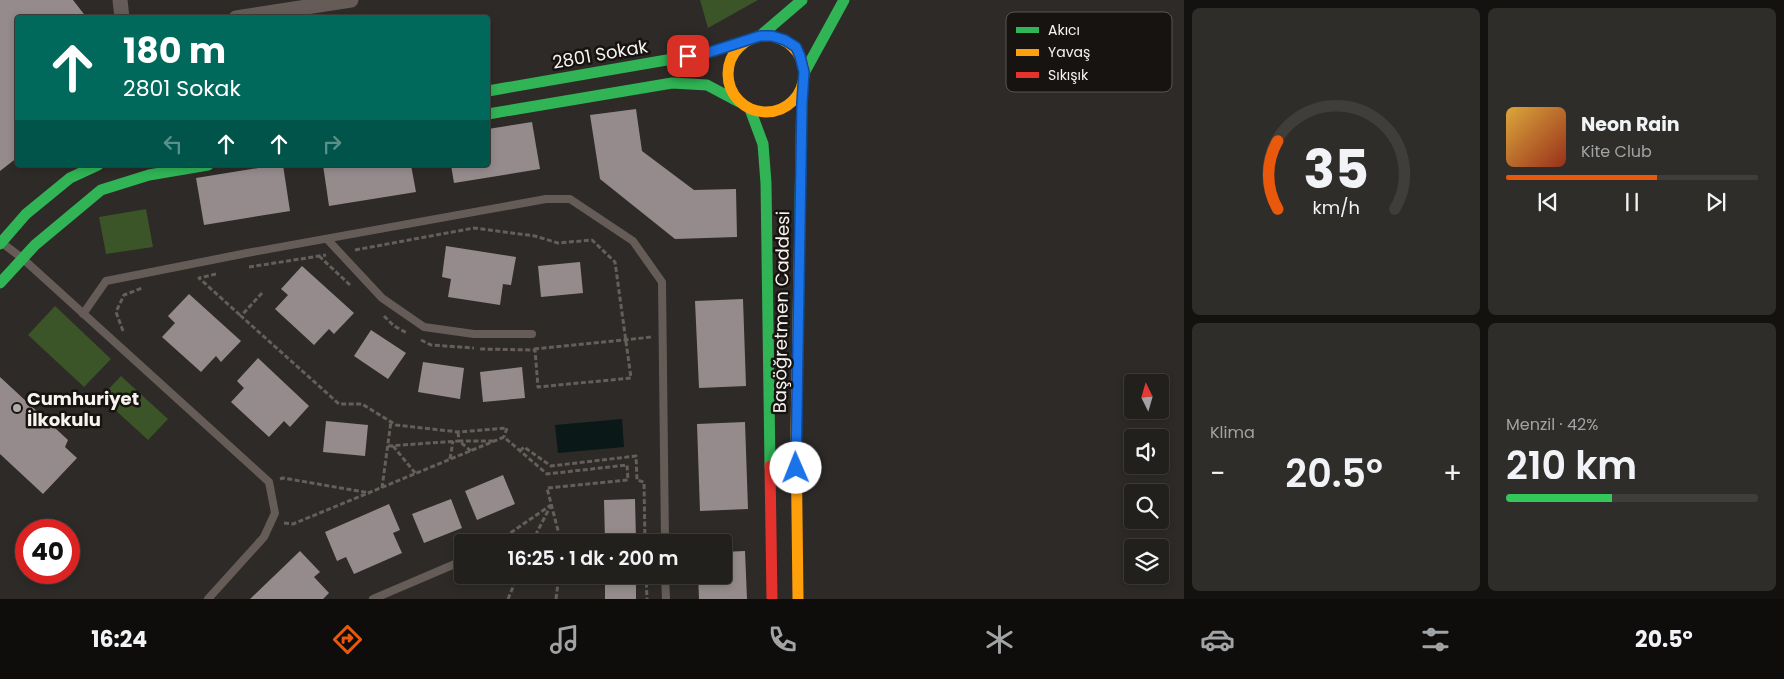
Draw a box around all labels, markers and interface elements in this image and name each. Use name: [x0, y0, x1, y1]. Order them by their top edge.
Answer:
legend: [1006, 12, 1172, 92]
text: Akıcı: [1048, 20, 1080, 40]
text: 180 m: [123, 26, 226, 75]
street label: 2801 Sokak: [550, 33, 650, 75]
icon: ahead: [40, 35, 105, 100]
pin: [667, 35, 709, 77]
icon: arrive: [674, 42, 702, 70]
text: Yavaş: [1048, 42, 1090, 62]
text: Sıkışık: [1048, 65, 1089, 85]
text: 2801 Sokak: [123, 73, 241, 104]
text: Neon Rain: [1581, 111, 1680, 138]
icon: left: [159, 130, 187, 158]
icon: ahead: [212, 130, 240, 158]
icon: ahead: [265, 130, 293, 158]
icon: right: [318, 130, 346, 158]
text: 35: [1303, 133, 1369, 206]
text: Kite Club: [1581, 140, 1652, 163]
icon: previous: [1534, 188, 1562, 216]
icon: pause: [1618, 188, 1646, 216]
icon: next: [1702, 188, 1730, 216]
text: km/h: [1312, 195, 1360, 220]
street label: Başöğretmen Caddesi: [767, 211, 795, 413]
north arrow: [1124, 374, 1169, 419]
map controls: [1124, 374, 1169, 584]
place label: Cumhuriyet İlkokulu: [27, 386, 139, 432]
marker: Cumhuriyet İlkokulu: [11, 402, 23, 414]
text: Menzil · 42%: [1506, 413, 1598, 436]
text: Klima: [1210, 421, 1255, 444]
button: sound: [1124, 429, 1169, 474]
text: 210 km: [1506, 439, 1637, 492]
position arrow: [769, 441, 821, 493]
text: 20.5°: [1285, 447, 1383, 500]
text: −: [1210, 454, 1225, 493]
text: +: [1443, 454, 1462, 493]
button: search: [1124, 484, 1169, 529]
speed limit sign: 40: [15, 519, 80, 584]
button: layers: [1124, 539, 1169, 584]
text: 16:25 · 1 dk · 200 m: [508, 545, 678, 572]
icon: directions: [330, 622, 365, 657]
icon: music: [547, 622, 582, 657]
icon: phone: [765, 622, 800, 657]
icon: climate: [982, 622, 1017, 657]
icon: car: [1200, 622, 1235, 657]
icon: filters: [1418, 622, 1453, 657]
text: 16:24: [91, 624, 147, 655]
text: 20.5°: [1635, 624, 1693, 655]

